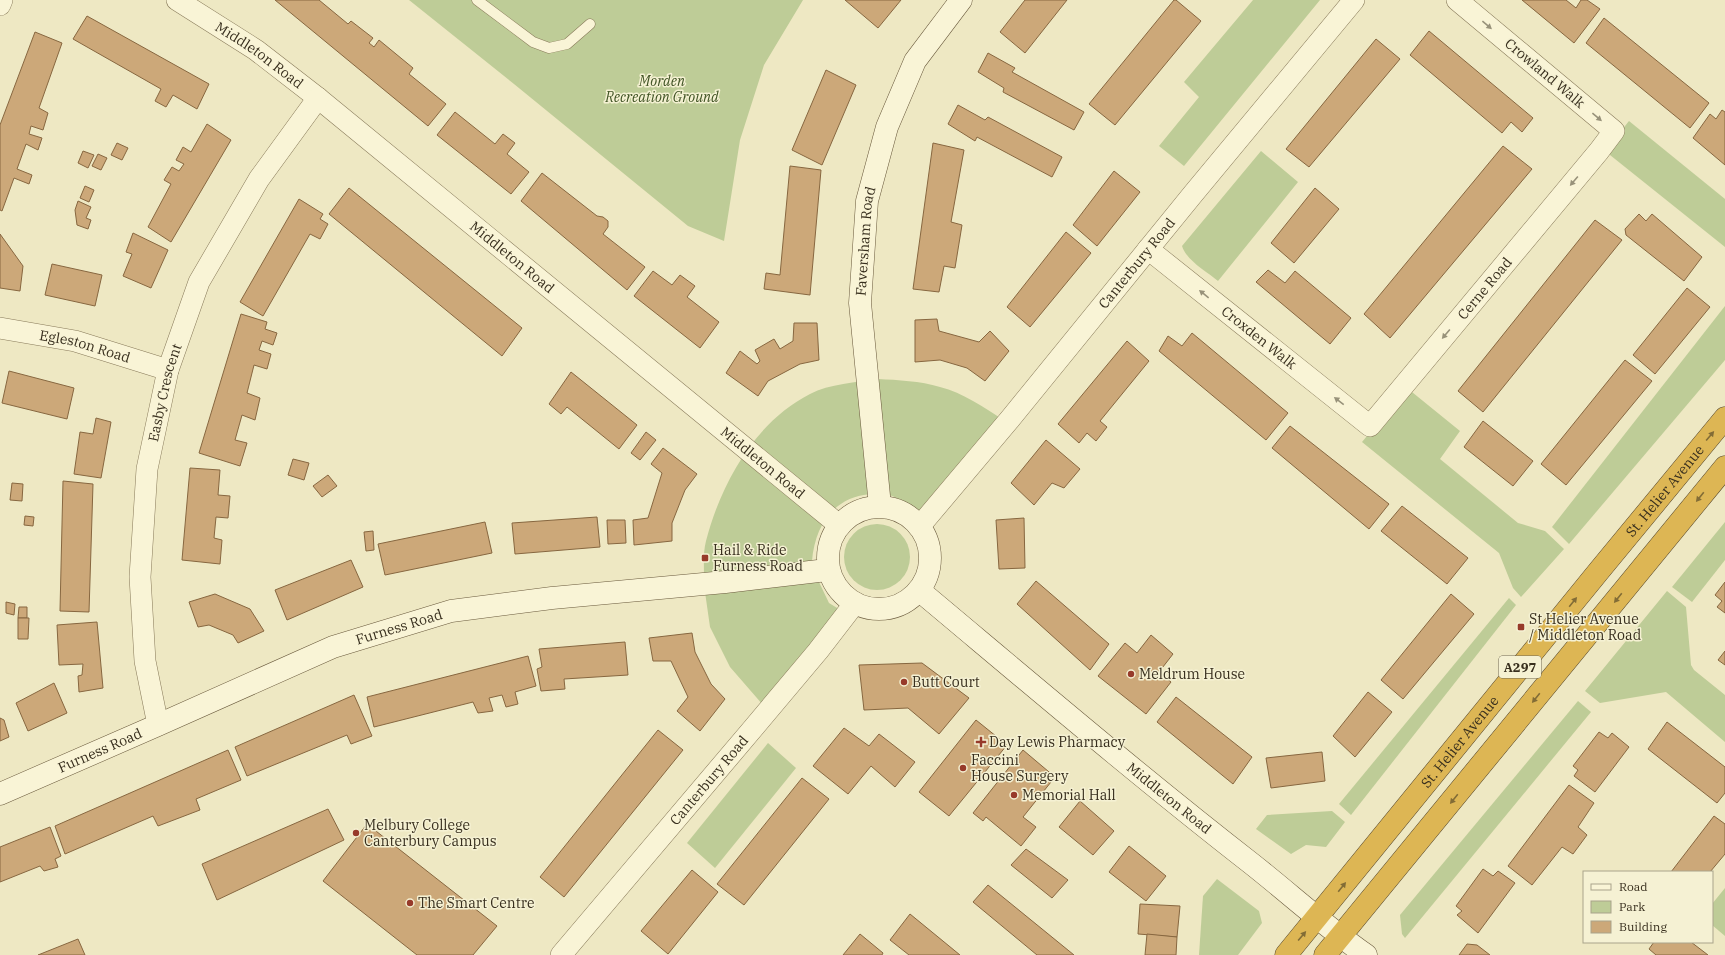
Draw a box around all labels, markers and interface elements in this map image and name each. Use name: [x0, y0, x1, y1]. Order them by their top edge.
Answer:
street label: Middleton Road: [212, 18, 307, 93]
one-way arrow: [1481, 20, 1492, 29]
street label: Crowland Walk: [1501, 34, 1589, 112]
park label: Morden Recreation Ground: [604, 72, 719, 106]
one-way arrow: [1592, 113, 1603, 122]
one-way arrow: [1570, 175, 1579, 186]
street label: Faversham Road: [852, 184, 880, 297]
street label: Canterbury Road: [1094, 214, 1179, 312]
street label: Middleton Road: [466, 217, 558, 297]
street label: Cerne Road: [1453, 253, 1516, 323]
one-way arrow: [1199, 290, 1210, 299]
street label: Croxden Walk: [1218, 302, 1301, 374]
street label: Egleston Road: [38, 326, 133, 367]
one-way arrow: [1441, 329, 1450, 340]
street label: Easby Crescent: [144, 341, 186, 443]
one-way arrow: [1334, 397, 1345, 406]
street label: Middleton Road: [717, 423, 809, 503]
one-way arrow: [1705, 431, 1714, 442]
street label: St. Helier Avenue: [1622, 441, 1708, 541]
one-way arrow: [1696, 492, 1705, 502]
place label: Hail & Ride Furness Road: [713, 541, 803, 575]
marker: Hail & Ride Furness Road: [700, 553, 710, 563]
one-way arrow: [1614, 592, 1623, 603]
one-way arrow: [1569, 596, 1578, 607]
street label: Furness Road: [353, 605, 445, 649]
place label: St Helier Avenue / Middleton Road: [1529, 610, 1642, 644]
marker: St Helier Avenue / Middleton Road: [1516, 622, 1526, 632]
road number: A297: [1499, 656, 1541, 678]
place label: Meldrum House: [1139, 665, 1245, 683]
marker: Meldrum House: [1126, 669, 1136, 679]
place label: Butt Court: [912, 673, 980, 691]
marker: Butt Court: [899, 677, 909, 687]
street label: St. Helier Avenue: [1417, 692, 1503, 792]
one-way arrow: [1531, 693, 1540, 704]
street label: Furness Road: [55, 724, 145, 777]
street label: Canterbury Road: [666, 731, 752, 829]
place label: Day Lewis Pharmacy: [989, 733, 1126, 751]
marker: Day Lewis Pharmacy: [976, 737, 986, 747]
place label: Faccini House Surgery: [971, 751, 1069, 785]
street label: Middleton Road: [1123, 758, 1216, 838]
marker: Faccini House Surgery: [958, 763, 968, 773]
place label: Memorial Hall: [1022, 786, 1116, 804]
marker: Memorial Hall: [1009, 790, 1019, 800]
one-way arrow: [1449, 793, 1458, 804]
place label: Melbury College Canterbury Campus: [364, 816, 497, 850]
marker: Melbury College Canterbury Campus: [351, 828, 361, 838]
legend: [1583, 871, 1713, 943]
text: Road: [1619, 879, 1648, 894]
one-way arrow: [1337, 882, 1346, 893]
place label: The Smart Centre: [418, 894, 534, 912]
marker: The Smart Centre: [405, 898, 415, 908]
text: Park: [1619, 899, 1645, 914]
text: Building: [1619, 919, 1667, 934]
one-way arrow: [1297, 931, 1306, 942]

